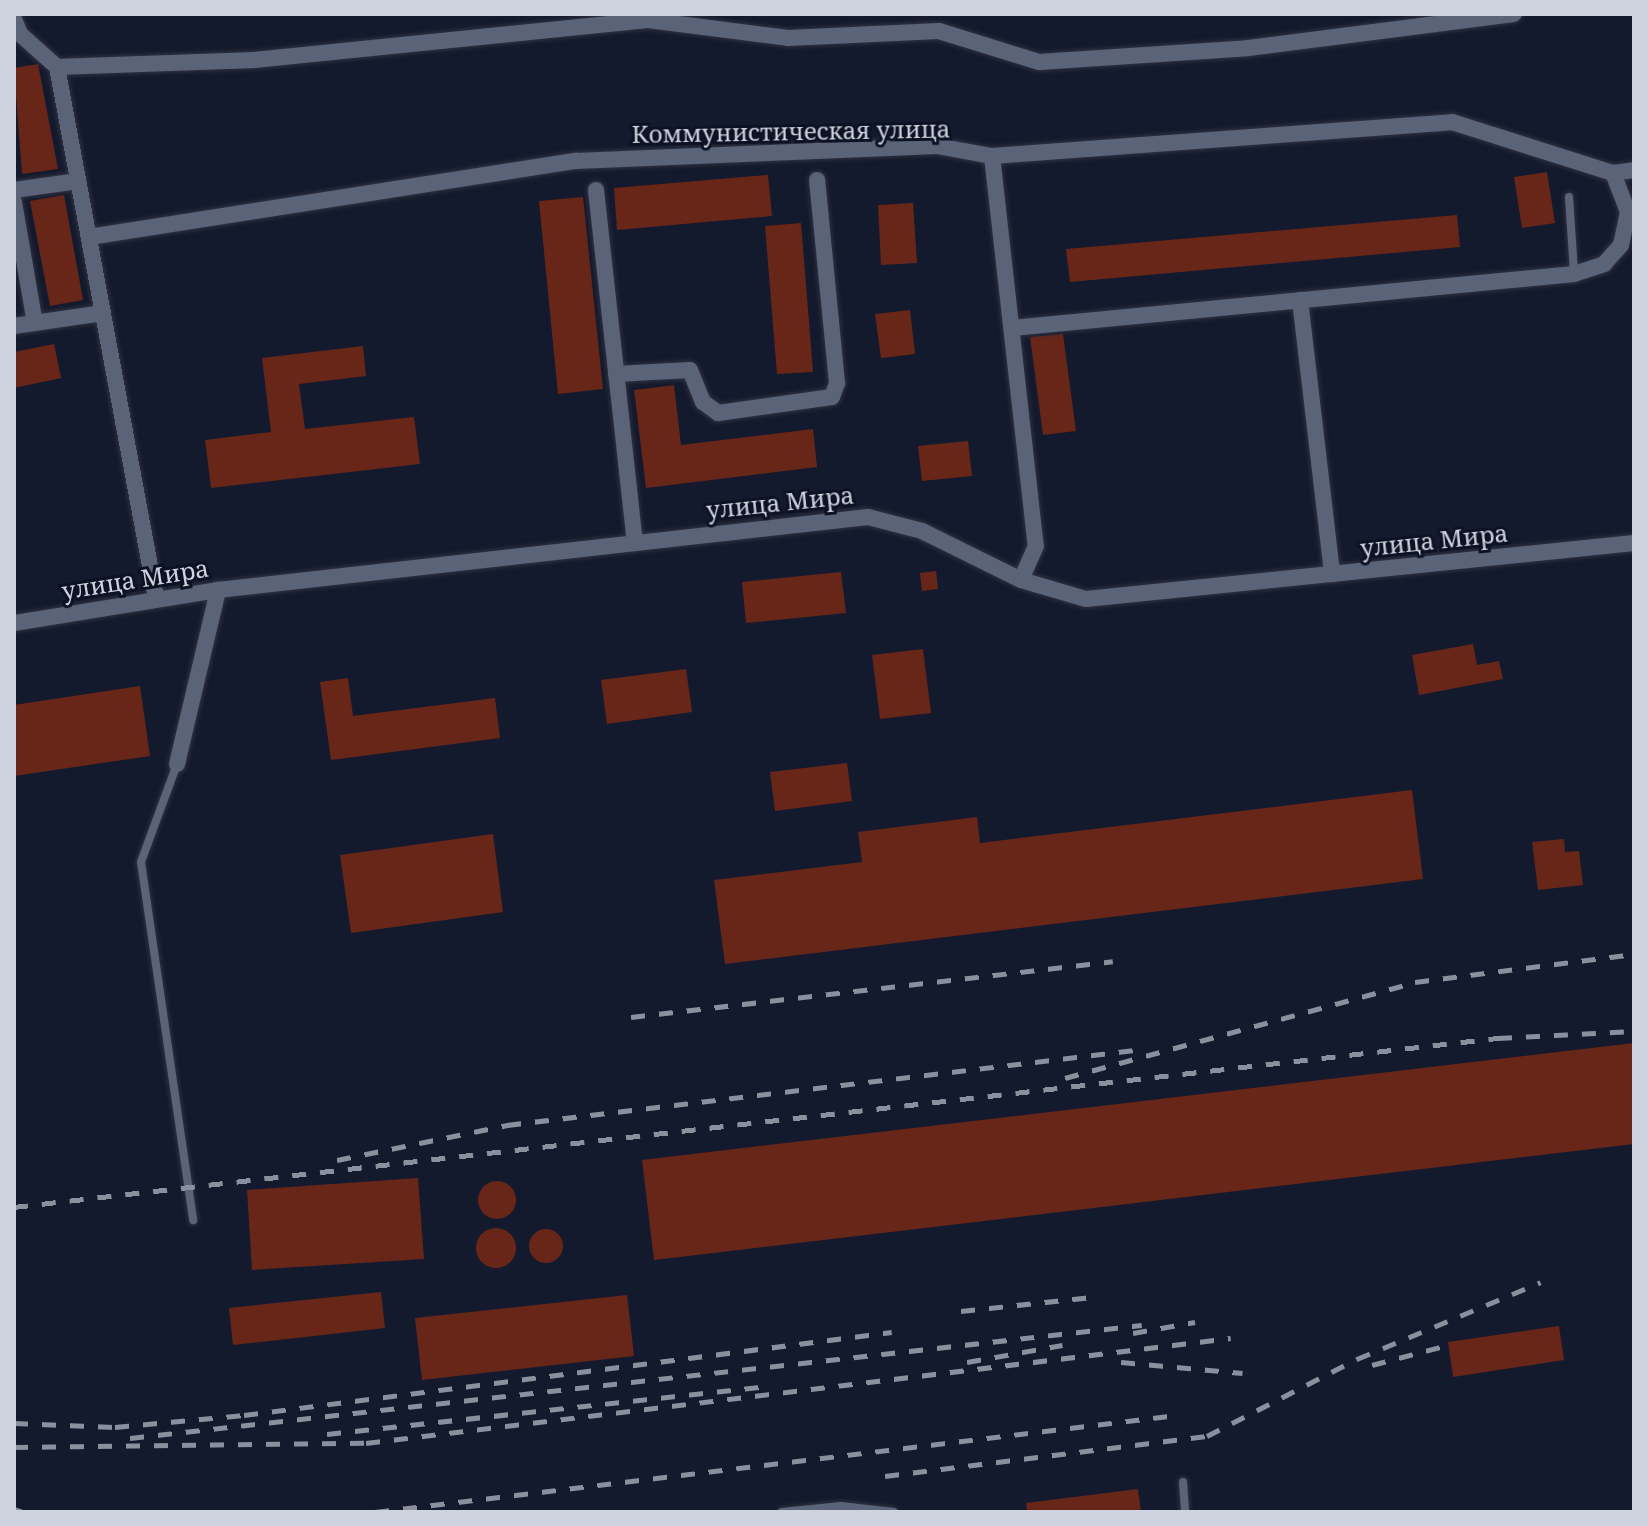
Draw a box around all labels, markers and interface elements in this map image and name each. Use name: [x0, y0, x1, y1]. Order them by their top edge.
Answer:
street label: Коммунистическая улица: [631, 114, 951, 148]
street label: улица Мира: [705, 480, 855, 524]
street label: улица Мира: [1359, 518, 1509, 562]
street label: улица Мира: [59, 553, 211, 605]

